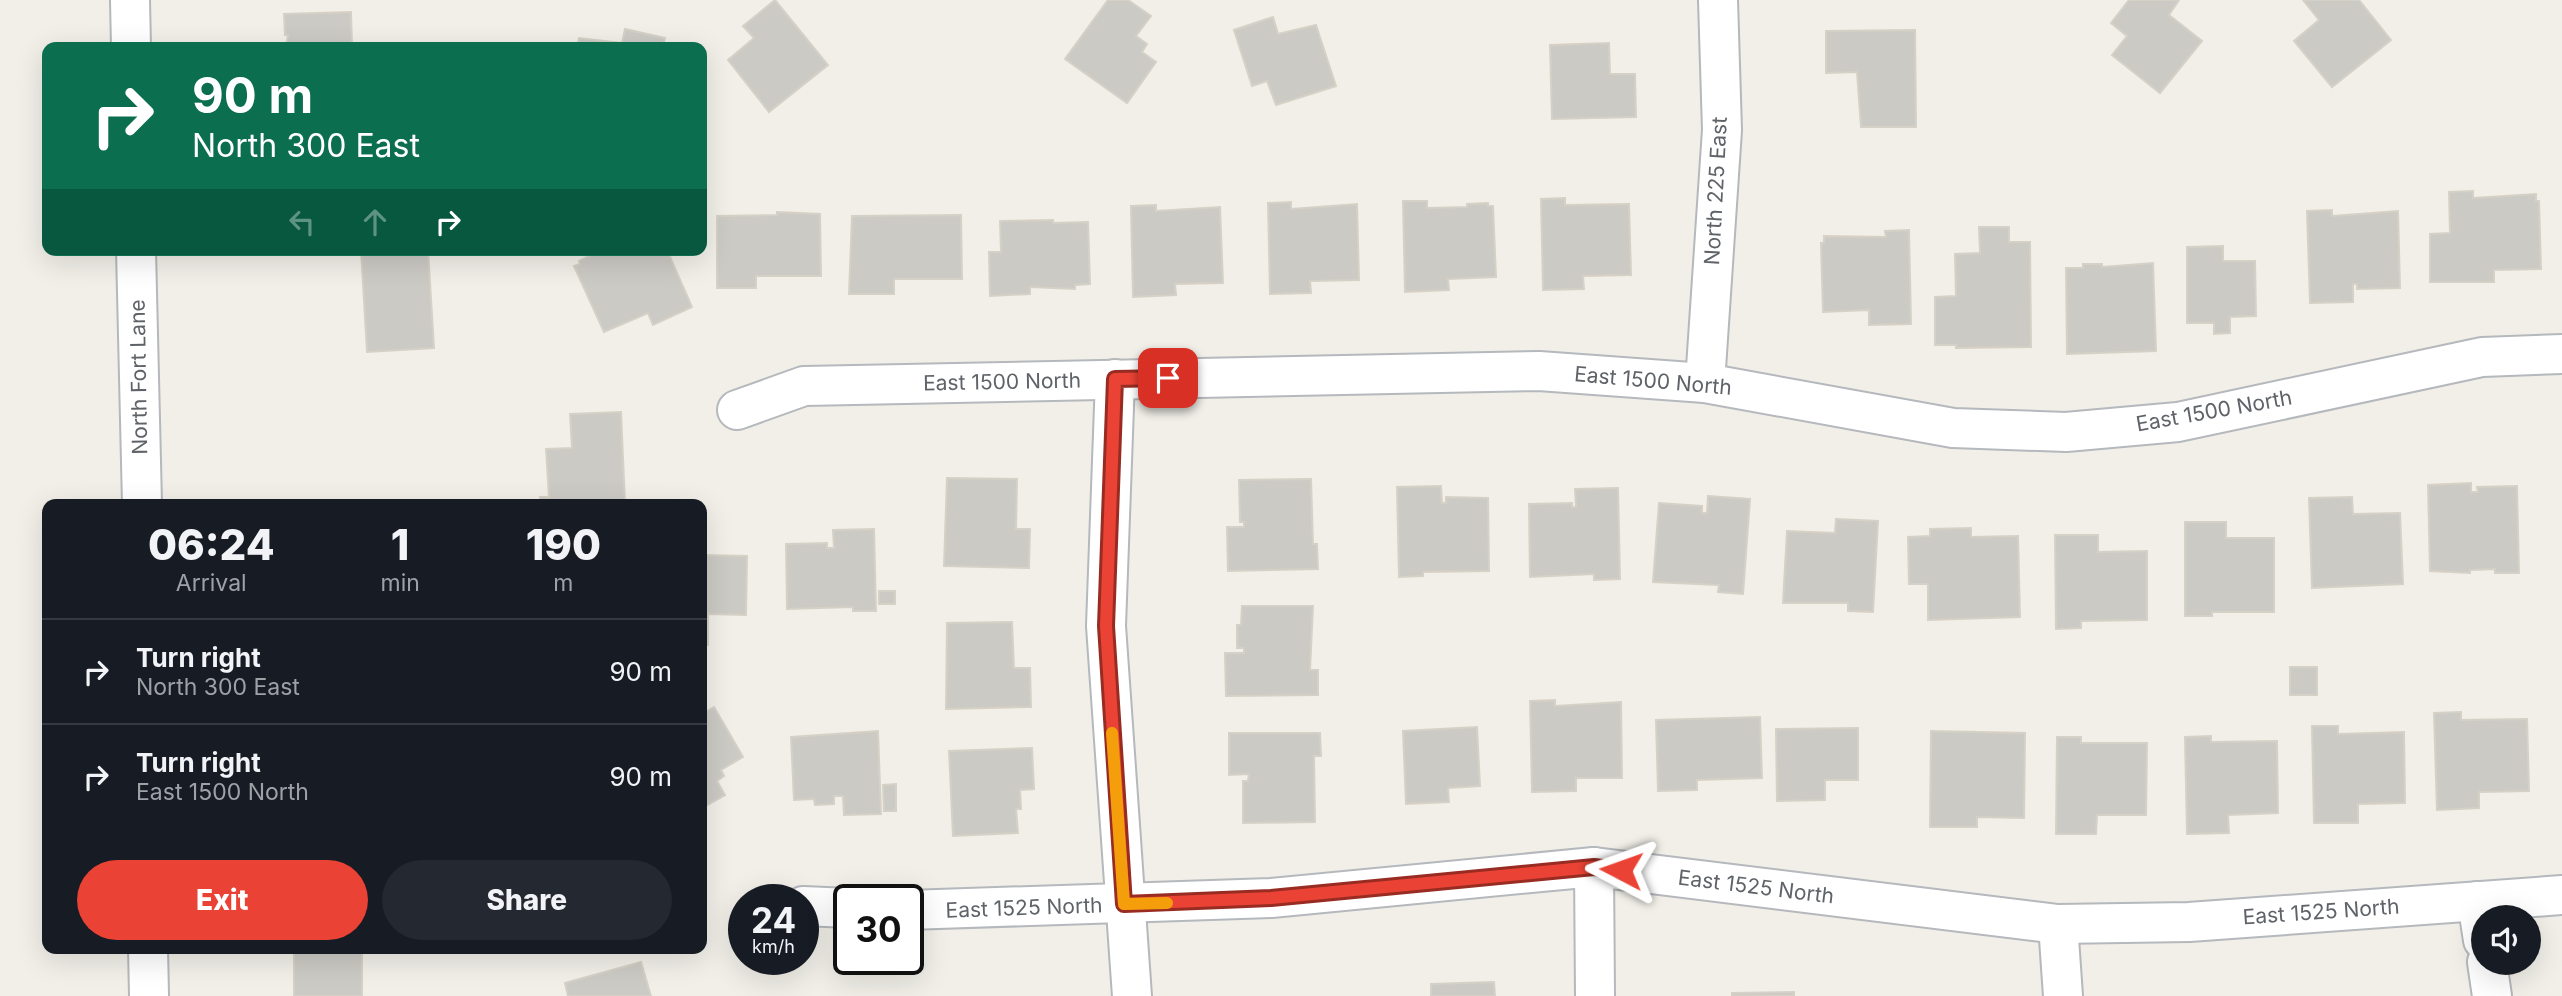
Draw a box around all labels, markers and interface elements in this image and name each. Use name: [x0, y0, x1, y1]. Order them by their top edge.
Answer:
text: 90 m: [192, 66, 313, 125]
icon: right: [77, 70, 168, 161]
street label: North 225 East: [1699, 116, 1732, 266]
text: North 300 East: [192, 126, 420, 165]
icon: left: [283, 203, 321, 241]
icon: ahead: [356, 203, 394, 241]
icon: right: [429, 203, 467, 241]
street label: North Fort Lane: [125, 299, 152, 455]
pin: [1138, 348, 1198, 408]
icon: arrive: [1149, 359, 1187, 397]
street label: East 1500 North: [1573, 361, 1733, 400]
street label: East 1500 North: [923, 368, 1081, 395]
street label: East 1500 North: [2134, 384, 2294, 437]
text: 06:24: [148, 519, 275, 570]
text: 1: [391, 519, 409, 570]
text: 190: [526, 519, 601, 570]
text: Arrival: [176, 569, 247, 597]
text: min: [380, 569, 420, 597]
text: m: [553, 569, 573, 597]
text: Turn right: [136, 642, 261, 673]
icon: right: [77, 653, 115, 691]
text: 90 m: [609, 656, 672, 687]
text: North 300 East: [136, 673, 300, 701]
text: Turn right: [136, 747, 261, 778]
icon: right: [77, 758, 115, 796]
text: 90 m: [609, 761, 672, 792]
text: East 1500 North: [136, 778, 309, 806]
position arrow: [1584, 833, 1658, 907]
button: Exit: [77, 860, 368, 940]
button: Share: [382, 860, 672, 940]
street label: East 1525 North: [1677, 865, 1835, 908]
speed limit sign: 30: [833, 884, 924, 975]
street label: East 1525 North: [945, 892, 1103, 923]
street label: East 1525 North: [2242, 894, 2400, 929]
text: 24: [751, 899, 796, 941]
map controls: [2471, 905, 2541, 975]
button: sound: [2471, 905, 2541, 975]
text: km/h: [752, 936, 795, 957]

